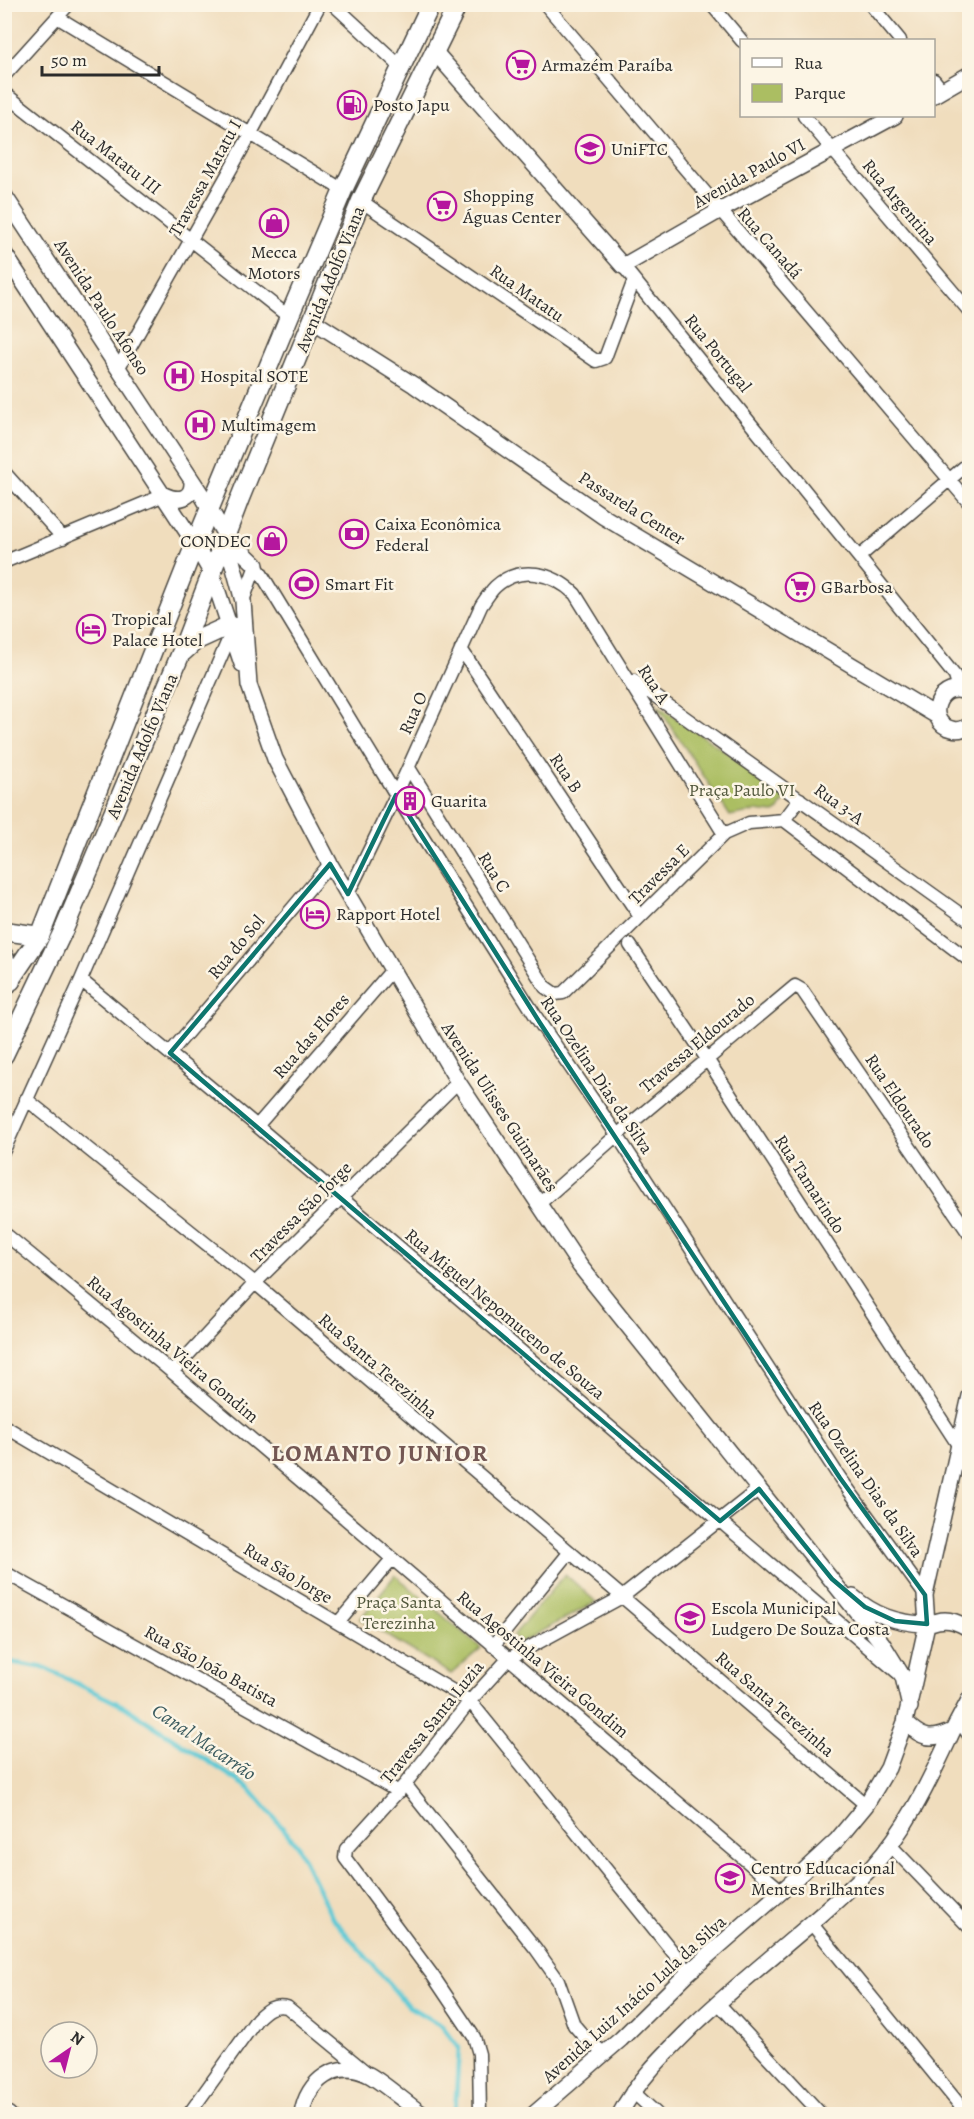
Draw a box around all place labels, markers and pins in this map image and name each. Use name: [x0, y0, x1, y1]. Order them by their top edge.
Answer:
supermarket icon: Armazém Paraíba: [505, 49, 537, 81]
place label: Armazém Paraíba: [541, 53, 674, 77]
fuel station icon: Posto Japu: [336, 89, 368, 121]
place label: Posto Japu: [373, 93, 450, 117]
school or university icon: UniFTC: [574, 133, 606, 165]
place label: UniFTC: [611, 137, 668, 161]
place label: Shopping Águas Center: [462, 184, 561, 229]
supermarket icon: Shopping Águas Center: [426, 190, 458, 222]
shop icon: Mecca Motors: [258, 207, 290, 239]
place label: Mecca Motors: [248, 240, 300, 285]
hospital icon: Hospital SOTE: [163, 360, 195, 392]
place label: Hospital SOTE: [200, 364, 309, 388]
hospital icon: Multimagem: [184, 409, 216, 441]
place label: Multimagem: [221, 413, 316, 437]
place label: Caixa Econômica Federal: [375, 512, 502, 557]
bank icon: Caixa Econômica Federal: [338, 518, 370, 550]
shop icon: CONDEC: [256, 525, 288, 557]
place label: CONDEC: [180, 529, 251, 553]
sports icon: Smart Fit: [288, 568, 320, 600]
supermarket icon: GBarbosa: [784, 571, 816, 603]
place label: Smart Fit: [325, 572, 394, 596]
place label: GBarbosa: [821, 575, 893, 599]
place label: Tropical Palace Hotel: [112, 607, 203, 652]
hotel icon: Tropical Palace Hotel: [75, 613, 107, 645]
building icon: Guarita: [394, 785, 426, 817]
place label: Guarita: [431, 789, 488, 813]
hotel icon: Rapport Hotel: [299, 898, 331, 930]
place label: Rapport Hotel: [336, 902, 441, 926]
place label: Escola Municipal Ludgero De Souza Costa: [711, 1596, 890, 1641]
school or university icon: Escola Municipal Ludgero De Souza Costa: [674, 1602, 706, 1634]
place label: Centro Educacional Mentes Brilhantes: [751, 1856, 895, 1901]
school or university icon: Centro Educacional Mentes Brilhantes: [714, 1862, 746, 1894]

